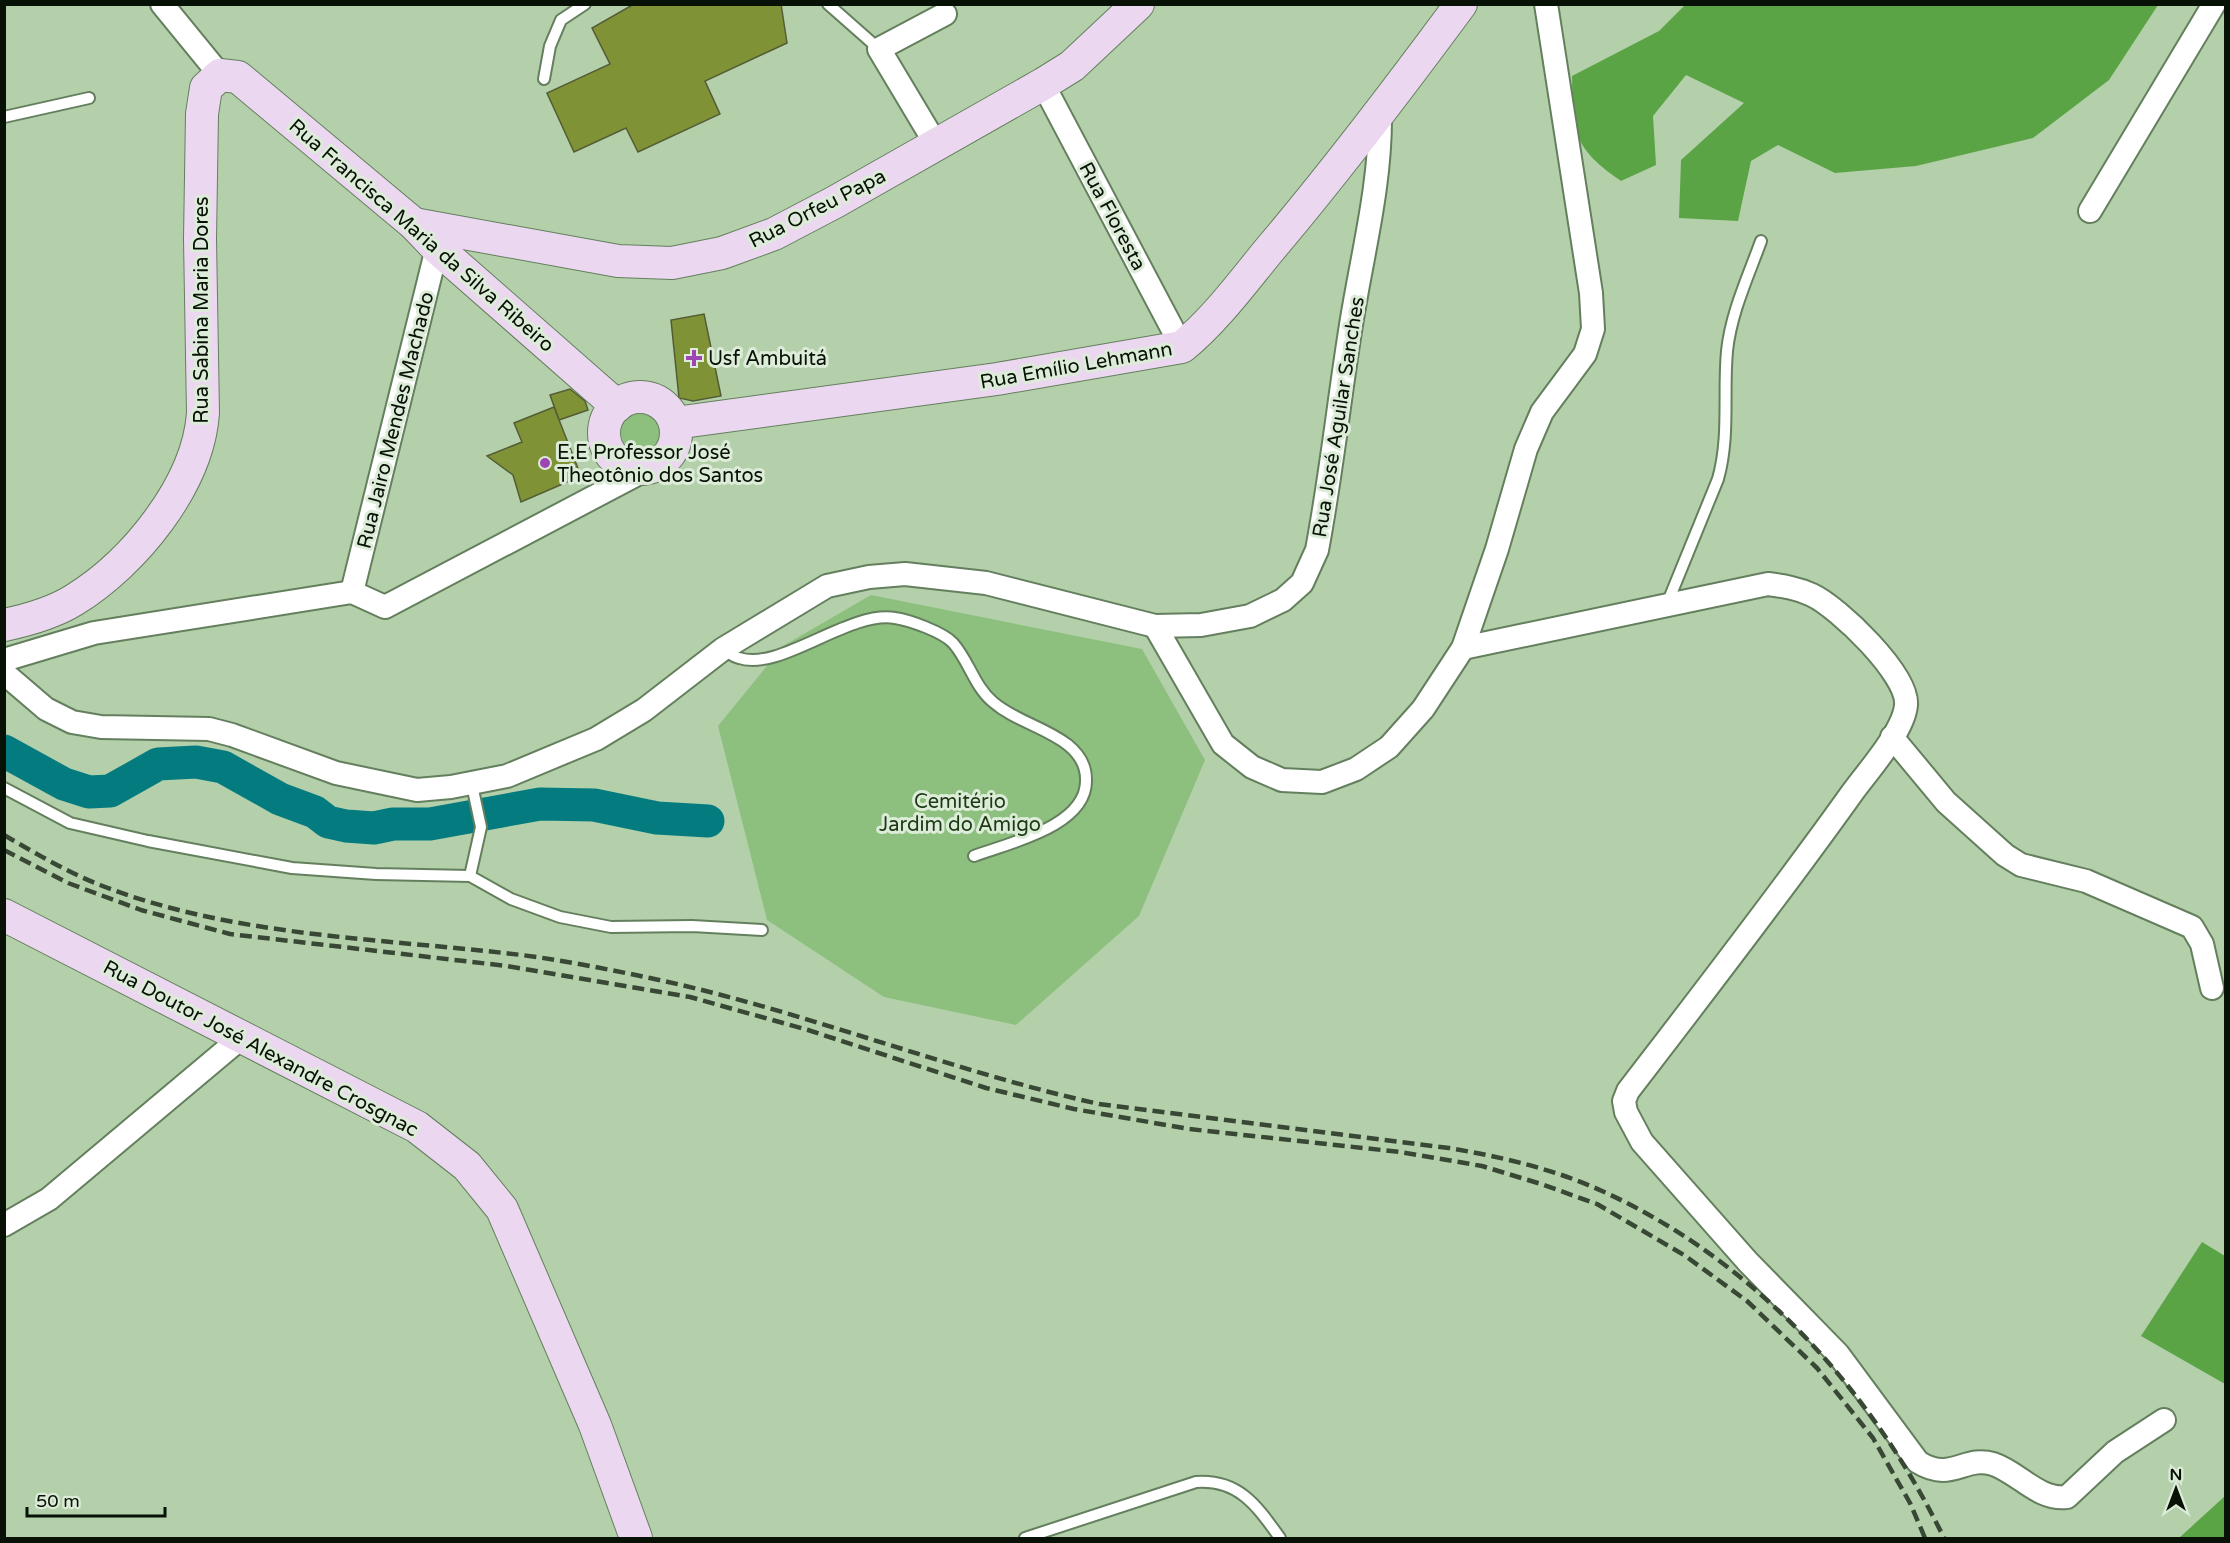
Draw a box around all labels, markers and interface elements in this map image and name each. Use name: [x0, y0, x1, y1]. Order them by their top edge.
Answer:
street label: Rua Francisca Maria da Silva Ribeiro: [284, 114, 559, 357]
street label: Rua Floresta: [1074, 158, 1151, 275]
street label: Rua Orfeu Papa: [745, 164, 890, 254]
street label: Rua Sabina Maria Dores: [190, 196, 214, 424]
street label: Rua Jairo Mendes Machado: [352, 289, 440, 551]
street label: Rua José Aguilar Sanches: [1308, 295, 1370, 539]
street label: Rua Emílio Lehmann: [978, 337, 1174, 395]
place label: Usf Ambuitá: [708, 347, 827, 371]
marker: Usf Ambuitá: [685, 349, 703, 367]
place label: E.E Professor José Theotônio dos Santos: [557, 441, 763, 488]
marker: E.E Professor José Theotônio dos Santos: [538, 456, 552, 470]
park label: Cemitério Jardim do Amigo: [879, 790, 1041, 837]
street label: Rua Doutor José Alexandre Crosgnac: [99, 955, 422, 1142]
north arrow: [2146, 1459, 2206, 1519]
text: N: [2170, 1465, 2182, 1485]
scale bar: [27, 1480, 165, 1518]
text: 50 m: [36, 1490, 80, 1512]

